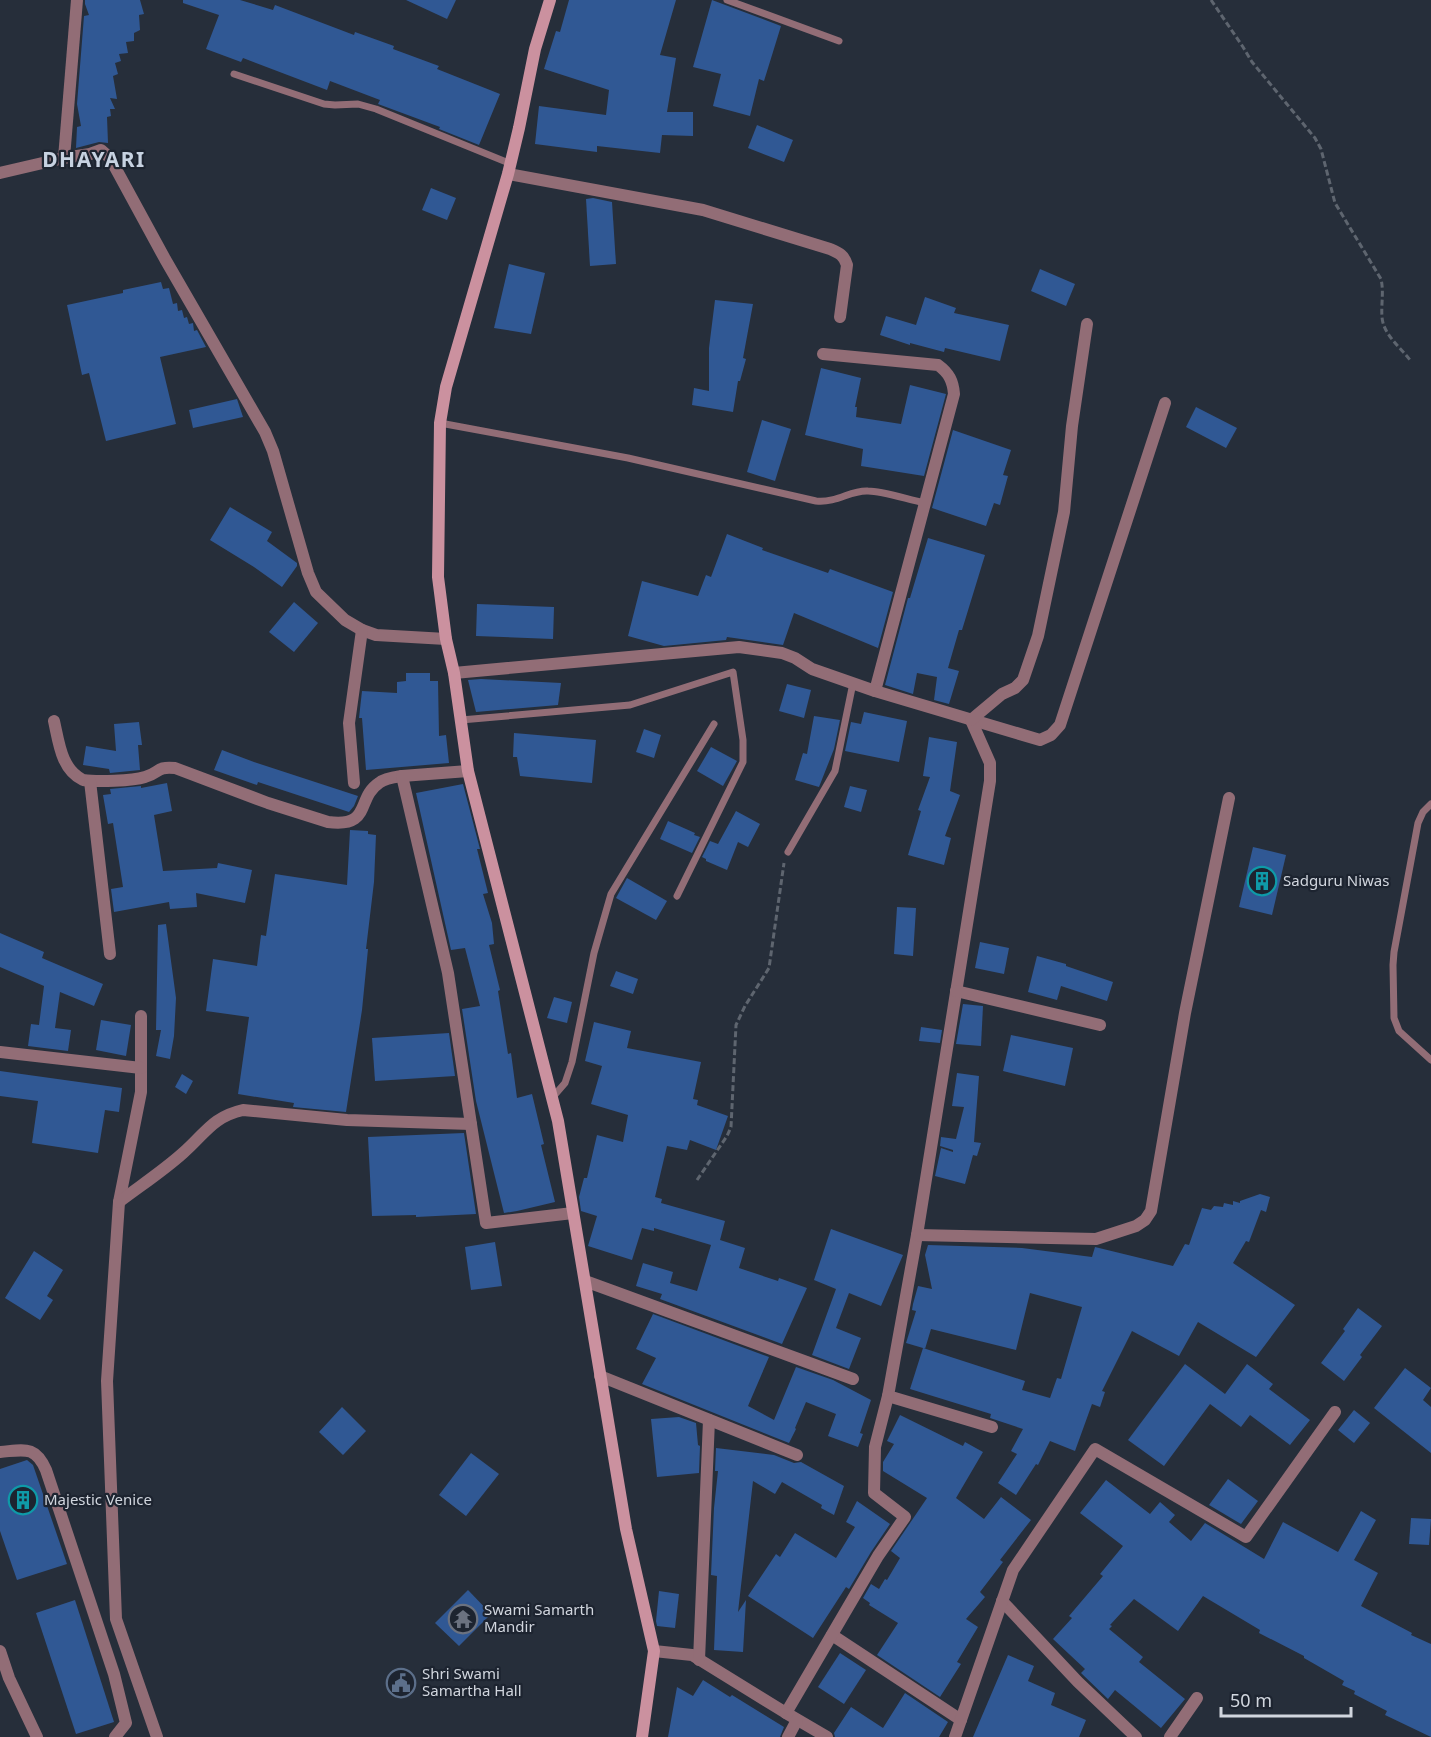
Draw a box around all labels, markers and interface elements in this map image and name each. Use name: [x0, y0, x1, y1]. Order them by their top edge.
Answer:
district label: DHAYARI: [42, 145, 146, 173]
building icon: Sadguru Niwas: [1246, 865, 1278, 897]
place label: Sadguru Niwas: [1283, 870, 1389, 890]
building icon: Majestic Venice: [7, 1484, 39, 1516]
place label: Majestic Venice: [44, 1489, 152, 1509]
place label: Swami Samarth Mandir: [484, 1599, 594, 1636]
temple icon: Swami Samarth Mandir: [447, 1603, 479, 1635]
place label: Shri Swami Samartha Hall: [422, 1663, 522, 1700]
public building icon: Shri Swami Samartha Hall: [385, 1667, 417, 1699]
scale bar: [1221, 1680, 1352, 1718]
text: 50 m: [1230, 1688, 1272, 1712]

